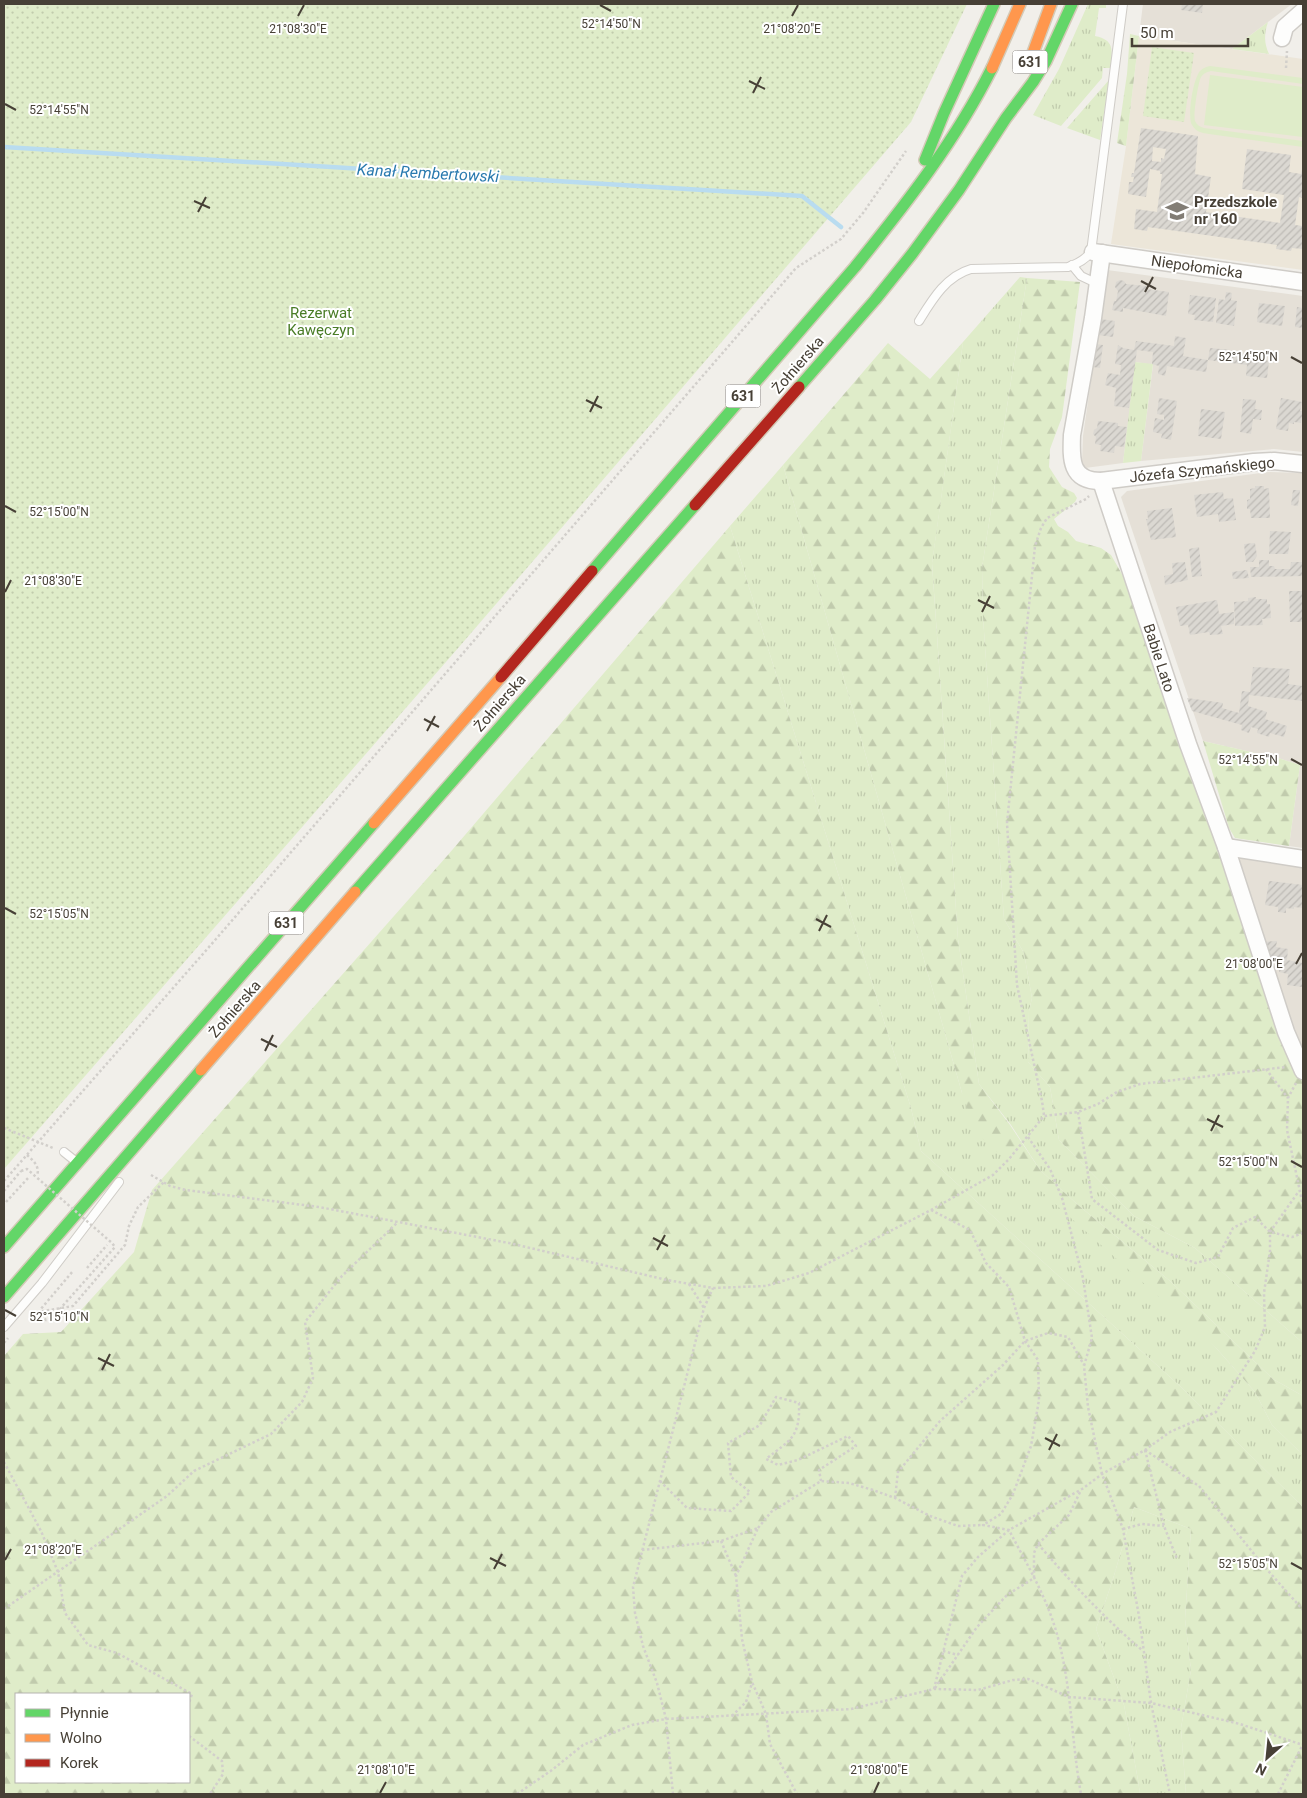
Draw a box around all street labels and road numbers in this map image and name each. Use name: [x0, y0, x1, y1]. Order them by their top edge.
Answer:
road number: 631: [1012, 51, 1048, 74]
street label: Niepołomicka: [1150, 252, 1244, 282]
street label: Żołnierska: [768, 333, 828, 397]
road number: 631: [726, 384, 760, 408]
street label: Józefa Szymańskiego: [1128, 453, 1276, 487]
street label: Babie Lato: [1139, 622, 1179, 694]
street label: Żołnierska: [470, 671, 530, 735]
road number: 631: [268, 911, 304, 934]
street label: Żołnierska: [205, 977, 265, 1041]

